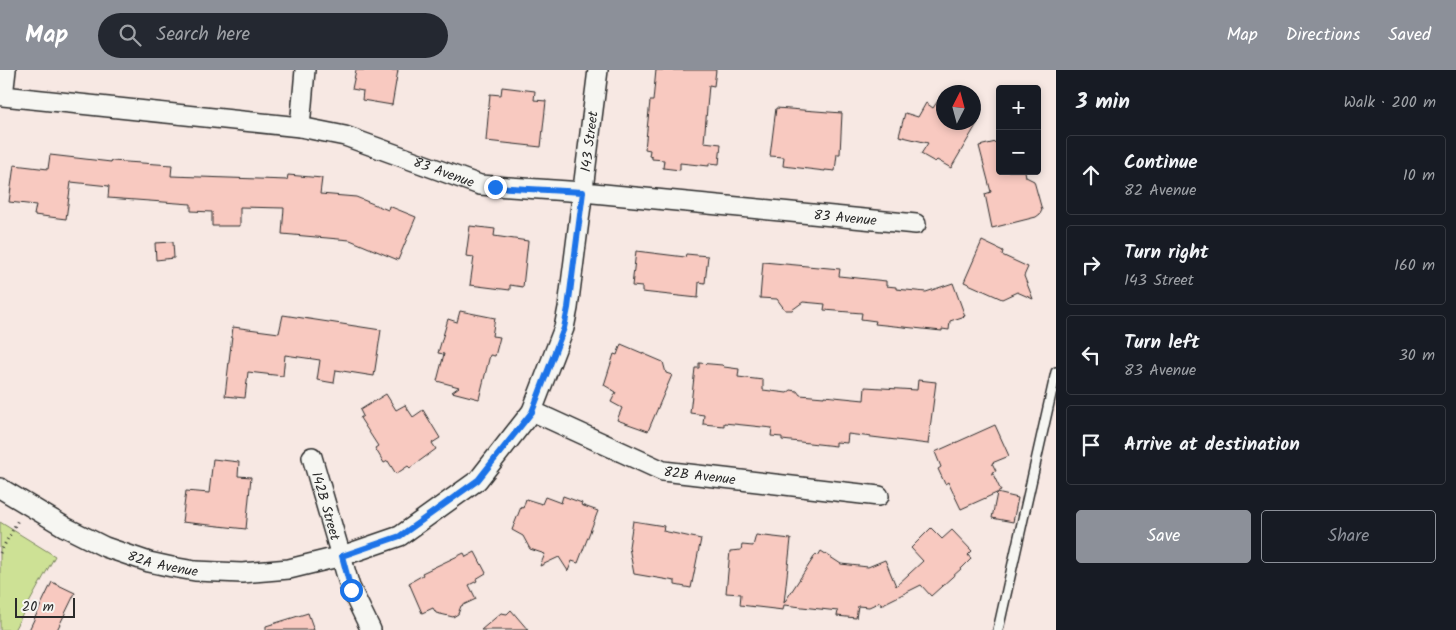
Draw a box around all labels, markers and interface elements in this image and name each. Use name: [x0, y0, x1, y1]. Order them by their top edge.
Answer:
search box: [98, 13, 448, 58]
text: Map: [25, 16, 68, 55]
text: Search here: [156, 20, 250, 50]
icon: search: [116, 21, 144, 49]
text: Map: [1226, 21, 1258, 50]
text: Directions: [1286, 21, 1360, 50]
text: Saved: [1388, 21, 1431, 50]
north arrow: [936, 85, 981, 130]
map controls: [996, 85, 1041, 175]
button: +: [996, 85, 1041, 130]
text: 3 min: [1076, 86, 1130, 119]
text: Walk · 200 m: [1343, 90, 1436, 115]
street label: 143 Street: [575, 109, 605, 173]
button: −: [996, 130, 1041, 175]
text: Continue: [1124, 148, 1197, 178]
street label: 83 Avenue: [410, 152, 478, 194]
icon: ahead: [1077, 161, 1105, 189]
text: 10 m: [1403, 163, 1435, 188]
route end: [484, 176, 507, 199]
text: 82 Avenue: [1124, 178, 1196, 203]
street label: 83 Avenue: [813, 204, 878, 232]
text: Turn right: [1124, 238, 1209, 268]
icon: right: [1077, 251, 1105, 279]
text: 160 m: [1394, 253, 1435, 278]
text: 143 Street: [1124, 268, 1194, 293]
text: Turn left: [1124, 328, 1199, 358]
icon: left: [1077, 341, 1105, 369]
text: 30 m: [1399, 343, 1435, 368]
text: 83 Avenue: [1124, 358, 1196, 383]
text: Arrive at destination: [1124, 430, 1300, 460]
icon: arrive: [1077, 431, 1105, 459]
street label: 82B Avenue: [662, 461, 737, 491]
street label: 142B Street: [305, 469, 346, 544]
button: Save: [1076, 510, 1251, 563]
button: Share: [1261, 510, 1436, 563]
street label: 82A Avenue: [124, 545, 200, 583]
route start: [340, 579, 363, 602]
scale bar: [15, 595, 75, 618]
text: 20 m: [22, 596, 54, 618]

